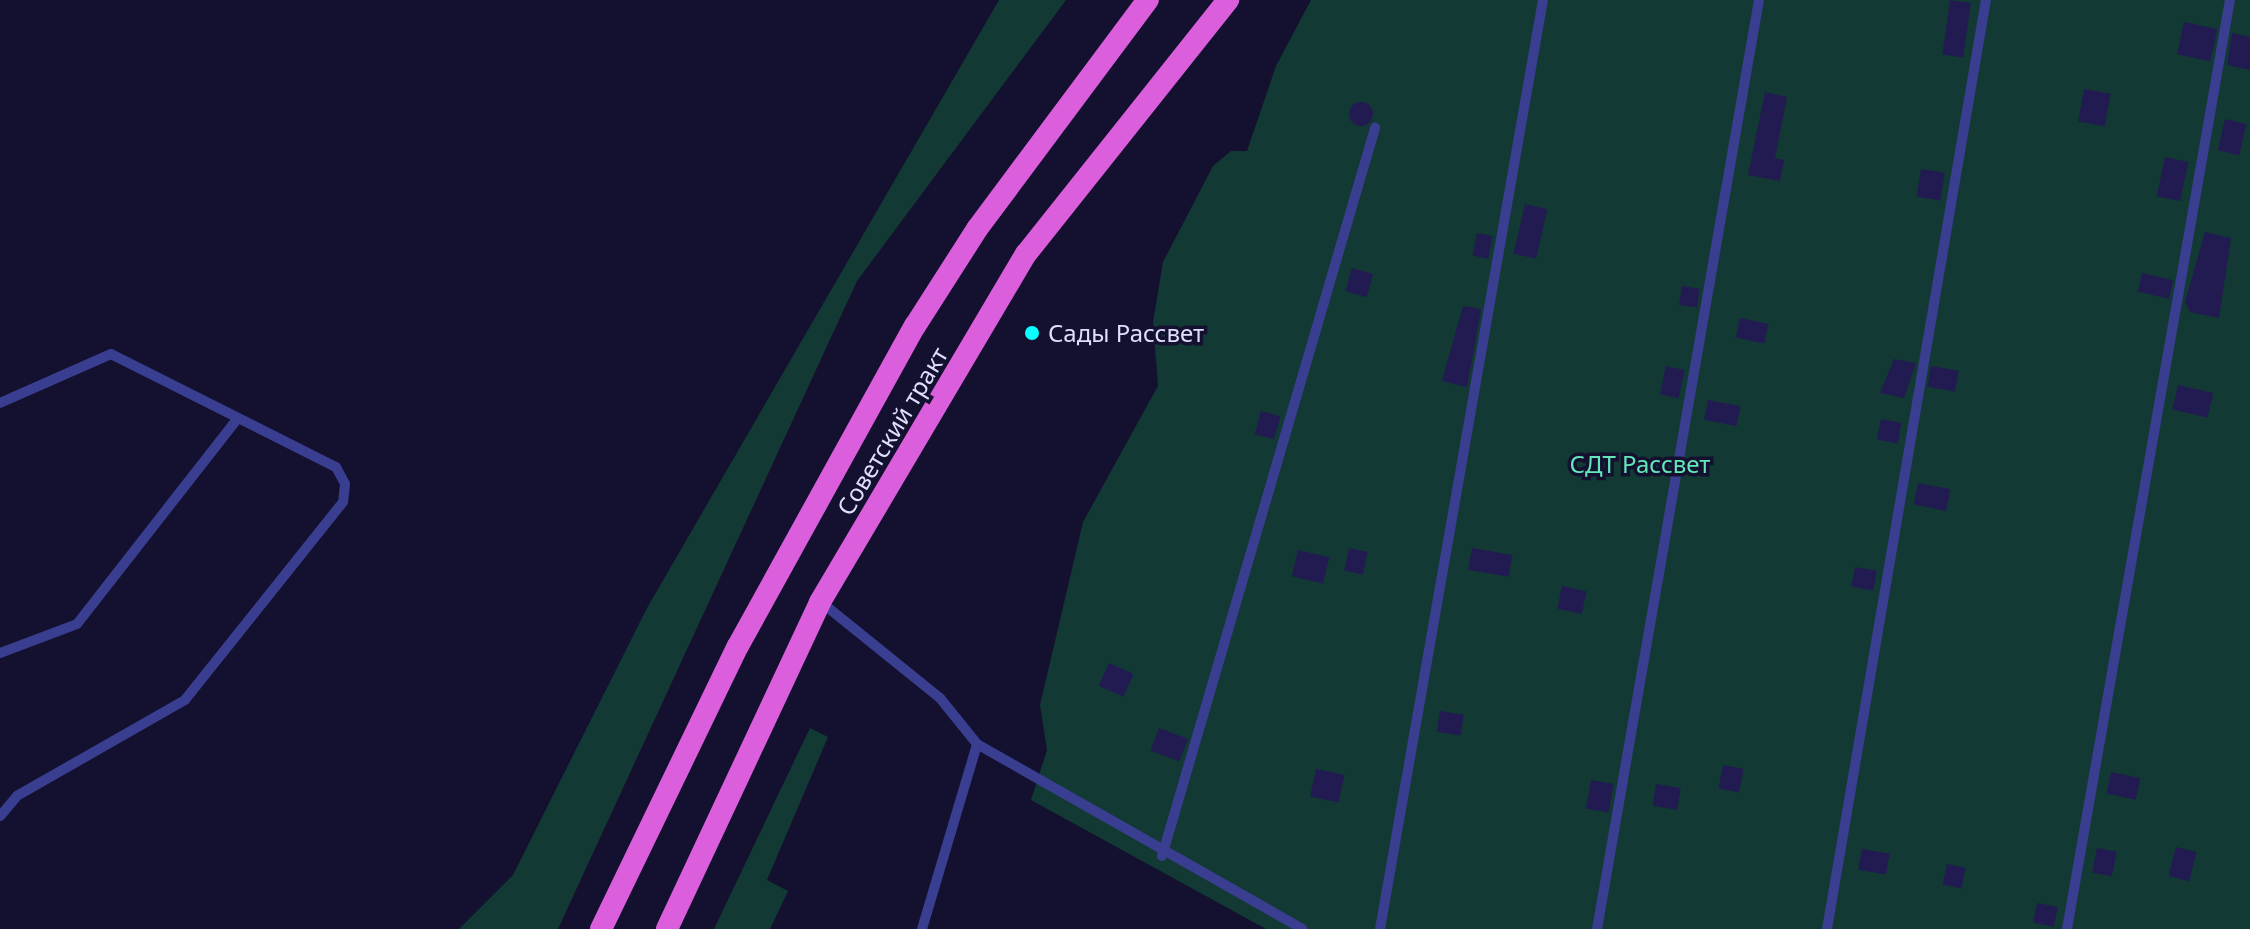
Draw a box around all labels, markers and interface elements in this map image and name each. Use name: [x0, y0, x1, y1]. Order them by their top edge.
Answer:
place label: Сады Рассвет: [1048, 319, 1204, 347]
marker: Сады Рассвет: [1023, 324, 1041, 342]
street label: Советский тракт: [831, 342, 953, 520]
park label: СДТ Рассвет: [1570, 450, 1710, 478]

